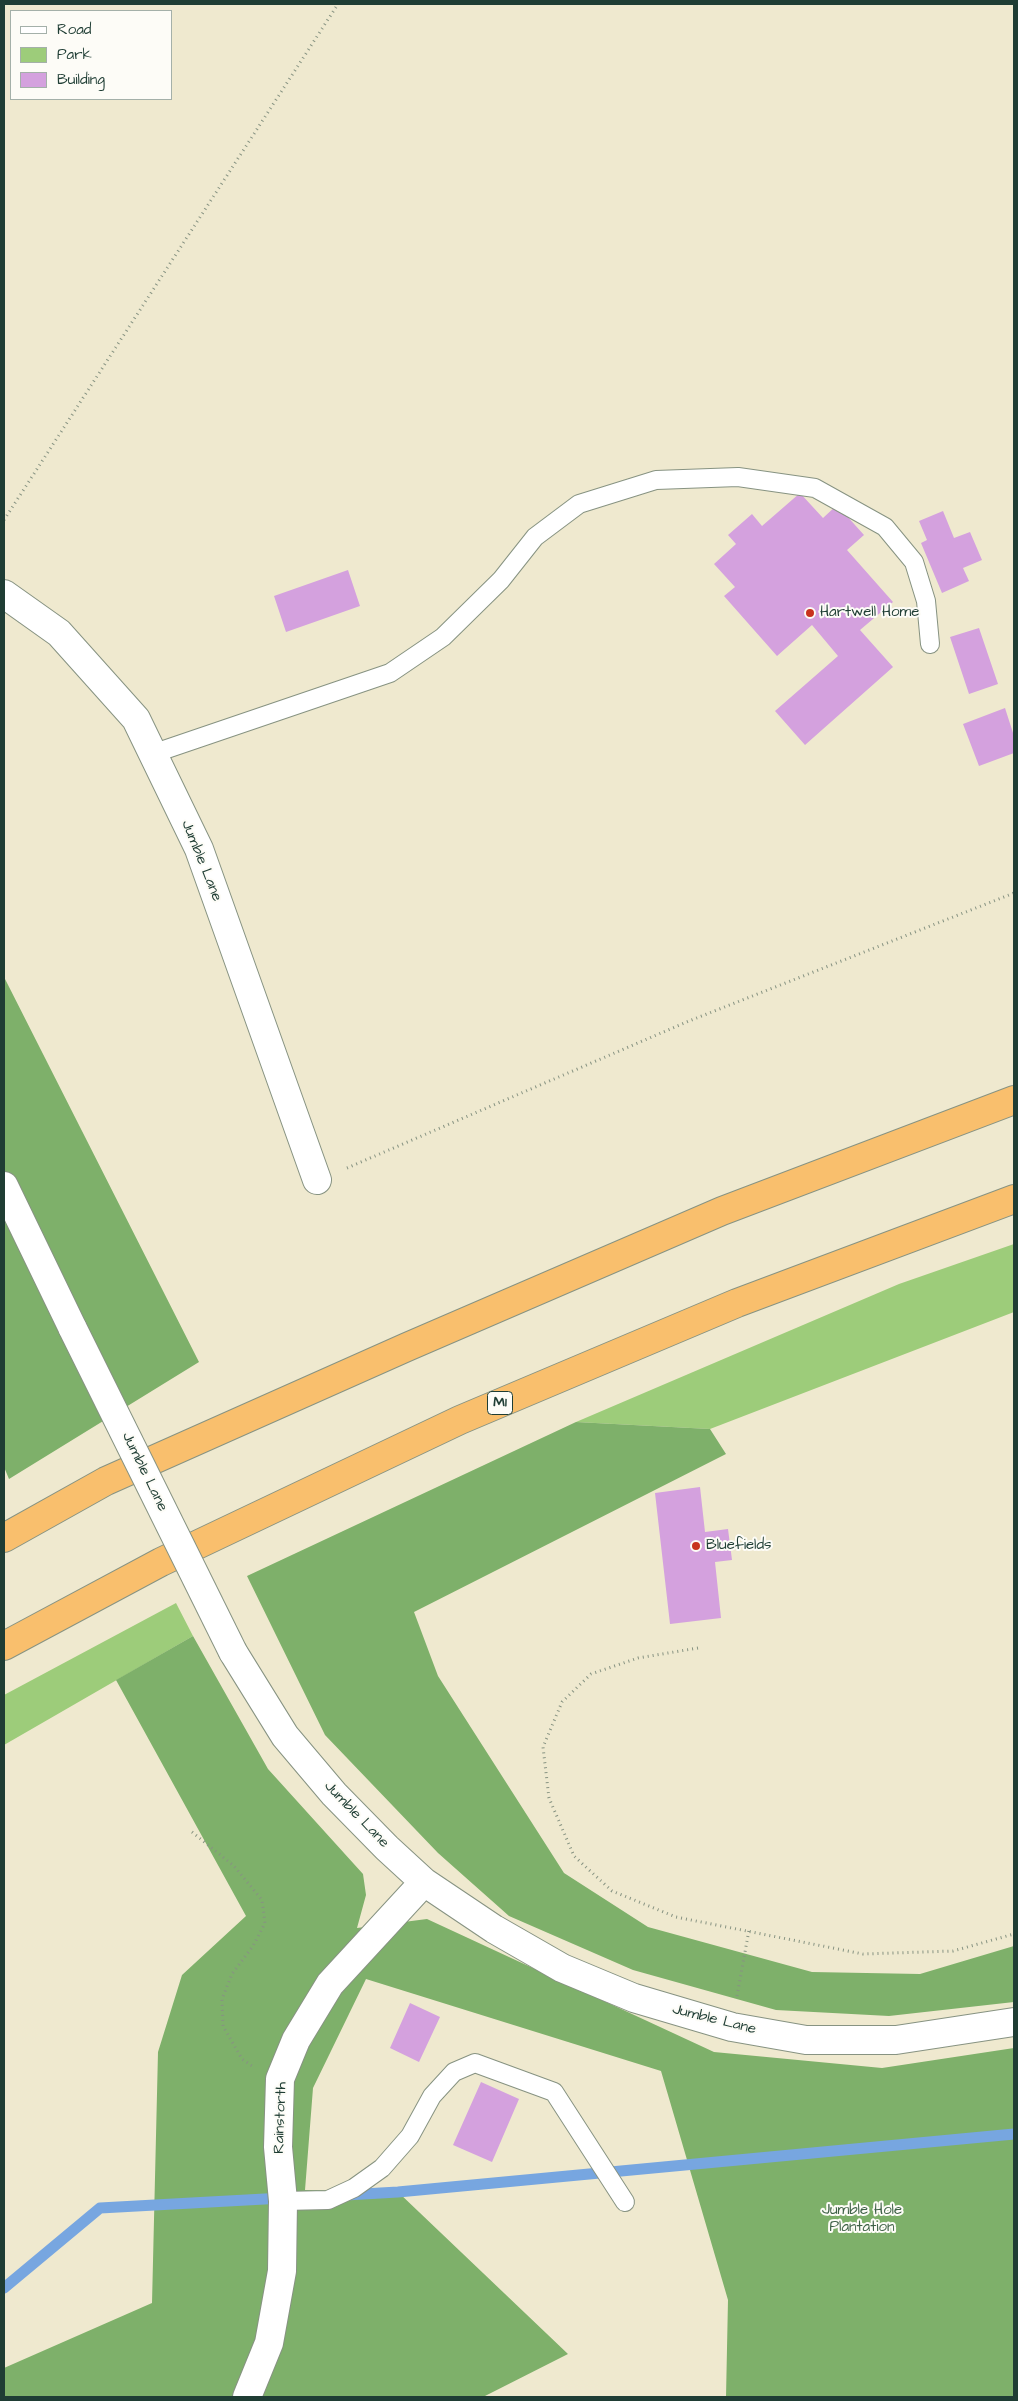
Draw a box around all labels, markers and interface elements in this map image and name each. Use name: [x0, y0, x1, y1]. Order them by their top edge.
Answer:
legend: [10, 10, 172, 100]
text: Road: [57, 19, 91, 40]
text: Park: [57, 44, 92, 65]
text: Building: [57, 69, 105, 90]
place label: Hartwell Home: [820, 604, 919, 622]
marker: Hartwell Home: [804, 607, 816, 619]
street label: Jumble Lane: [177, 818, 225, 904]
road number: M1: [488, 1392, 512, 1415]
street label: Jumble Lane: [117, 1430, 171, 1514]
place label: Bluefields: [706, 1537, 772, 1555]
marker: Bluefields: [690, 1540, 702, 1552]
street label: Jumble Lane: [320, 1778, 392, 1852]
street label: Jumble Lane: [670, 2001, 758, 2039]
street label: Rainstorth: [271, 2082, 291, 2154]
park label: Jumble Hole Plantation: [822, 2202, 902, 2237]

